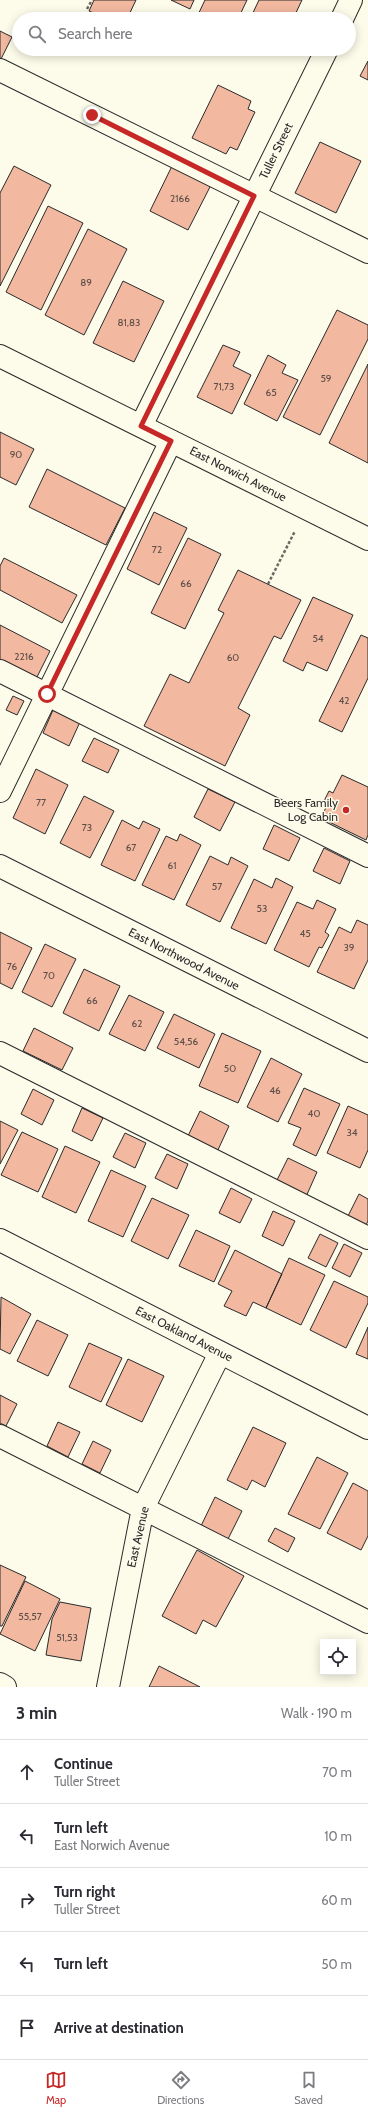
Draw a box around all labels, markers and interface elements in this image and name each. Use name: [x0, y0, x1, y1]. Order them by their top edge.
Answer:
search box: [12, 12, 356, 56]
icon: search: [26, 23, 48, 45]
text: Search here: [58, 25, 133, 43]
route end: [83, 106, 101, 124]
street label: Tuller Street: [255, 120, 296, 181]
house number: 2166: [170, 192, 190, 205]
house number: 89: [80, 276, 92, 289]
house number: 81,83: [118, 316, 140, 329]
house number: 59: [320, 372, 332, 385]
house number: 71,73: [214, 380, 234, 393]
house number: 65: [265, 386, 277, 399]
street label: East Norwich Avenue: [187, 443, 289, 504]
house number: 90: [10, 448, 22, 461]
house number: 72: [152, 543, 162, 556]
house number: 66: [180, 577, 192, 590]
house number: 54: [312, 632, 324, 645]
house number: 2216: [14, 650, 34, 663]
house number: 60: [227, 651, 239, 664]
route start: [38, 685, 56, 703]
house number: 42: [338, 694, 350, 707]
place label: Beers Family Log Cabin: [274, 795, 338, 824]
house number: 77: [36, 796, 46, 809]
marker: Beers Family Log Cabin: [341, 805, 351, 815]
house number: 73: [82, 821, 92, 834]
house number: 67: [126, 841, 136, 854]
house number: 61: [168, 859, 176, 872]
house number: 57: [212, 880, 222, 893]
house number: 53: [257, 902, 267, 915]
street label: East Northwood Avenue: [126, 924, 242, 993]
house number: 45: [299, 927, 311, 940]
house number: 39: [343, 941, 355, 954]
house number: 76: [7, 960, 18, 973]
house number: 70: [43, 969, 55, 982]
house number: 66: [86, 994, 98, 1007]
house number: 62: [132, 1017, 142, 1030]
house number: 54,56: [174, 1035, 198, 1048]
house number: 50: [224, 1062, 236, 1075]
house number: 46: [269, 1084, 281, 1097]
house number: 40: [308, 1107, 320, 1120]
house number: 34: [346, 1126, 358, 1139]
street label: East Oakland Avenue: [133, 1303, 235, 1365]
street label: East Avenue: [123, 1505, 152, 1569]
house number: 55,57: [18, 1610, 42, 1623]
house number: 51,53: [56, 1631, 78, 1644]
map controls: [320, 1639, 356, 1675]
button: locate: [320, 1639, 356, 1675]
text: 3 min: [16, 1703, 57, 1723]
text: Walk · 190 m: [281, 1705, 352, 1721]
text: Continue: [54, 1755, 113, 1773]
icon: ahead: [16, 1761, 38, 1783]
text: 70 m: [322, 1764, 352, 1780]
text: Tuller Street: [54, 1773, 120, 1789]
text: Turn left: [54, 1819, 108, 1837]
icon: left: [16, 1825, 38, 1847]
text: 10 m: [324, 1828, 352, 1844]
text: East Norwich Avenue: [54, 1837, 170, 1853]
text: Turn right: [54, 1883, 115, 1901]
icon: right: [16, 1889, 38, 1911]
text: 60 m: [321, 1892, 352, 1908]
text: Tuller Street: [54, 1901, 120, 1917]
icon: left: [16, 1953, 38, 1975]
text: Turn left: [54, 1955, 108, 1973]
text: 50 m: [322, 1956, 352, 1972]
icon: arrive: [16, 2017, 38, 2039]
text: Arrive at destination: [54, 2019, 184, 2037]
tab: Map: [45, 2069, 67, 2107]
tab: Directions: [157, 2069, 204, 2107]
tab: Saved: [294, 2069, 323, 2107]

